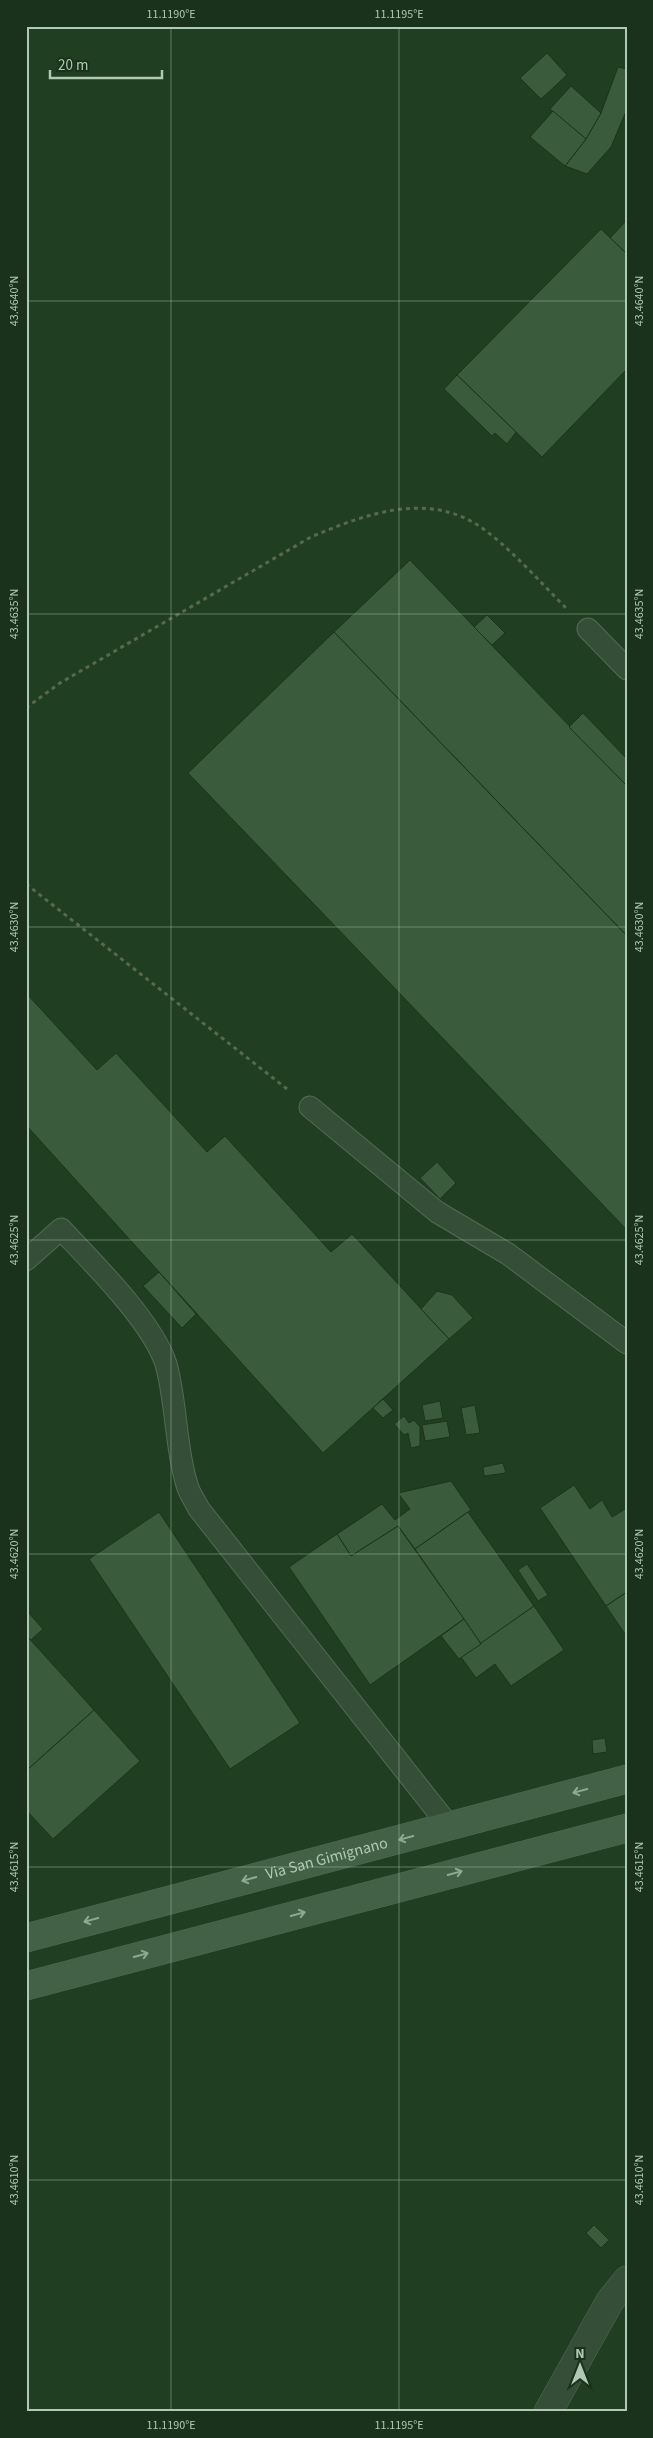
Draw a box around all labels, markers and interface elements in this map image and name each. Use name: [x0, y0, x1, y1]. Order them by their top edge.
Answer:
text: 11.1190°E: [146, 6, 196, 23]
text: 11.1195°E: [374, 6, 424, 23]
scale bar: [50, 48, 162, 80]
text: 20 m: [58, 55, 88, 76]
text: 43.4640°N: [6, 276, 23, 326]
text: 43.4640°N: [631, 276, 648, 326]
text: 43.4635°N: [6, 589, 23, 639]
text: 43.4635°N: [631, 589, 648, 639]
text: 43.4630°N: [6, 902, 23, 952]
text: 43.4630°N: [631, 902, 648, 952]
text: 43.4625°N: [6, 1215, 23, 1265]
text: 43.4625°N: [631, 1215, 648, 1265]
text: 43.4620°N: [6, 1529, 23, 1579]
text: 43.4620°N: [631, 1529, 648, 1579]
one-way arrow: [572, 1787, 588, 1797]
street label: Via San Gimignano: [263, 1832, 390, 1885]
one-way arrow: [398, 1833, 414, 1843]
text: 43.4615°N: [6, 1842, 23, 1892]
text: 43.4615°N: [631, 1842, 648, 1892]
one-way arrow: [447, 1867, 463, 1877]
one-way arrow: [241, 1875, 257, 1884]
one-way arrow: [290, 1909, 306, 1918]
one-way arrow: [84, 1916, 100, 1926]
one-way arrow: [133, 1950, 149, 1960]
text: 43.4610°N: [6, 2155, 23, 2205]
text: 43.4610°N: [631, 2155, 648, 2205]
north arrow: [556, 2340, 606, 2390]
text: N: [575, 2344, 585, 2364]
text: 11.1190°E: [146, 2417, 196, 2434]
text: 11.1195°E: [374, 2417, 424, 2434]

